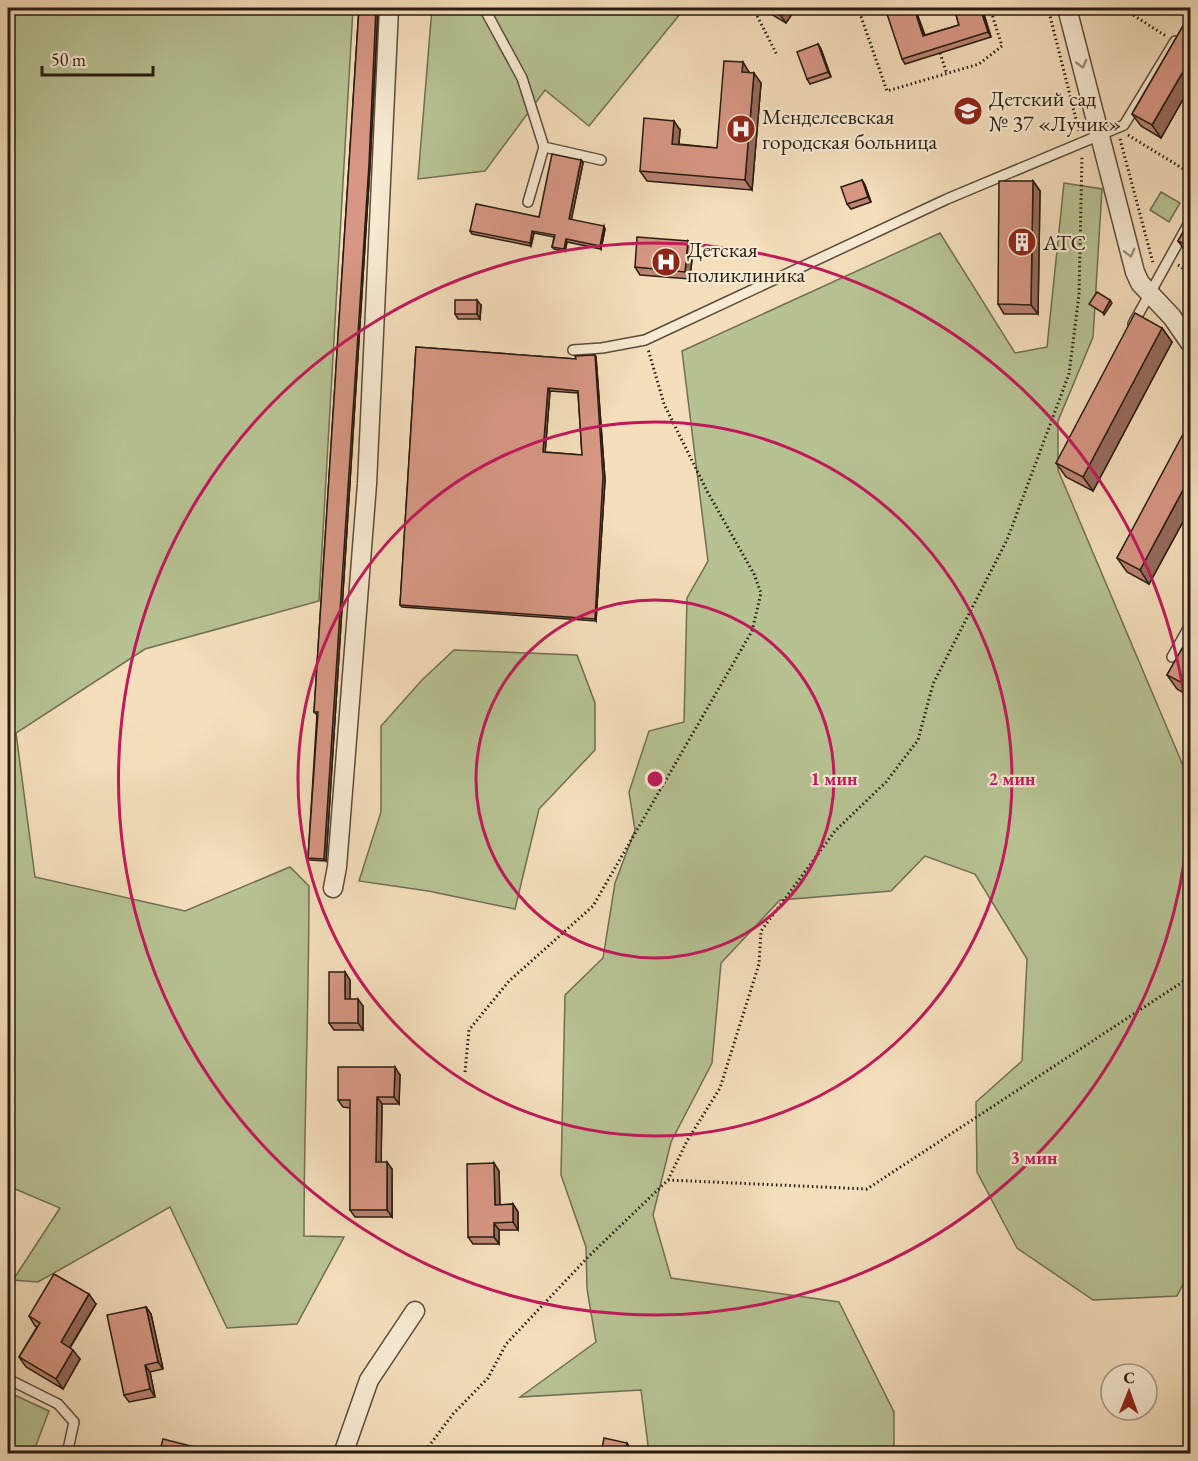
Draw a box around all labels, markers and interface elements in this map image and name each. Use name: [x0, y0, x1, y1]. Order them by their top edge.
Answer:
scale bar: [42, 39, 153, 77]
text: 50 m: [51, 48, 86, 71]
one-way arrow: [1074, 59, 1087, 69]
place label: Детский сад № 37 «Лучик»: [989, 84, 1121, 138]
school or university icon: Детский сад № 37 «Лучик»: [952, 95, 984, 127]
place label: Менделеевская городская больница: [762, 102, 938, 156]
hospital icon: Менделеевская городская больница: [725, 113, 757, 145]
building icon: АТС: [1006, 226, 1038, 258]
place label: АТС: [1042, 228, 1086, 257]
place label: Детская поликлиника: [687, 235, 806, 289]
hospital icon: Детская поликлиника: [650, 246, 682, 278]
one-way arrow: [1123, 248, 1136, 258]
text: 1 мин: [811, 767, 858, 790]
text: 2 мин: [989, 767, 1036, 790]
centre of rings: [645, 769, 665, 789]
text: 3 мин: [1011, 1146, 1058, 1169]
north arrow: [1099, 1362, 1159, 1422]
text: С: [1123, 1367, 1135, 1388]

